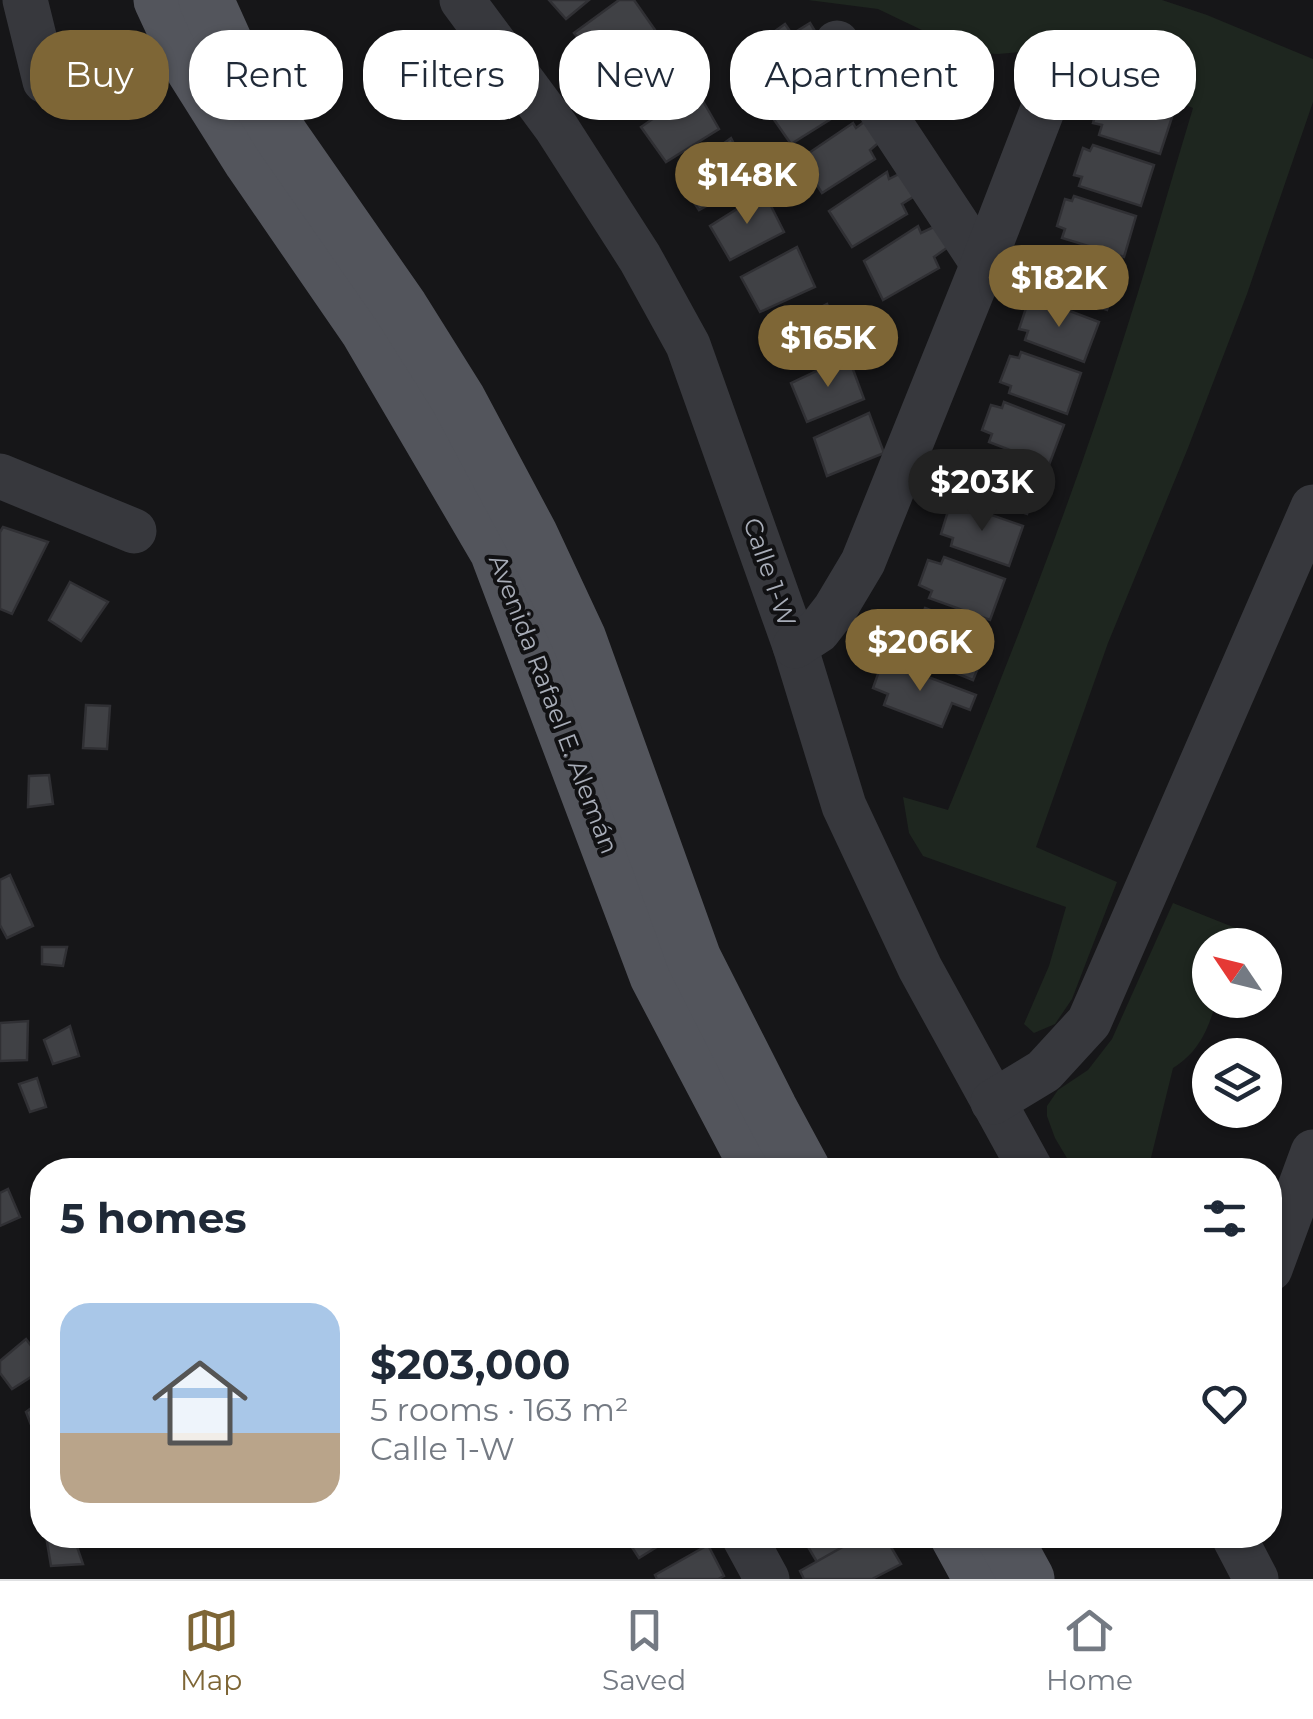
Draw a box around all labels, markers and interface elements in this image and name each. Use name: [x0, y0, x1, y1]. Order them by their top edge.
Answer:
chip: Buy: [30, 30, 169, 120]
chip: Rent: [189, 30, 343, 120]
chip: Filters: [363, 30, 539, 120]
chip: New: [559, 30, 710, 120]
chip: Apartment: [730, 30, 994, 120]
chip: House: [1014, 30, 1196, 120]
pin: $148K: [677, 142, 817, 227]
text: $148K: [697, 155, 797, 194]
pin: $182K: [989, 245, 1129, 330]
text: $182K: [1011, 258, 1107, 297]
pin: $165K: [758, 305, 898, 390]
text: $165K: [780, 318, 876, 357]
pin: $203K: [912, 449, 1052, 534]
text: $203K: [930, 462, 1034, 501]
street label: Calle 1-W: [737, 514, 803, 630]
street label: Avenida Rafael E. Alemán: [483, 550, 625, 858]
pin: $206K: [850, 609, 990, 694]
text: $206K: [867, 622, 973, 661]
north arrow: [1192, 928, 1282, 1018]
map controls: [1192, 928, 1282, 1128]
button: layers: [1192, 1038, 1282, 1128]
icon: filters: [1197, 1191, 1252, 1246]
text: 5 homes: [60, 1192, 247, 1244]
text: $203,000: [370, 1338, 571, 1390]
icon: home: [140, 1343, 260, 1463]
icon: heart: [1197, 1376, 1252, 1431]
text: 5 rooms · 163 m²: [370, 1390, 629, 1429]
text: Calle 1-W: [370, 1429, 515, 1468]
tab: Map: [180, 1603, 242, 1697]
tab: Saved: [602, 1603, 686, 1697]
tab: Home: [1046, 1603, 1133, 1697]

